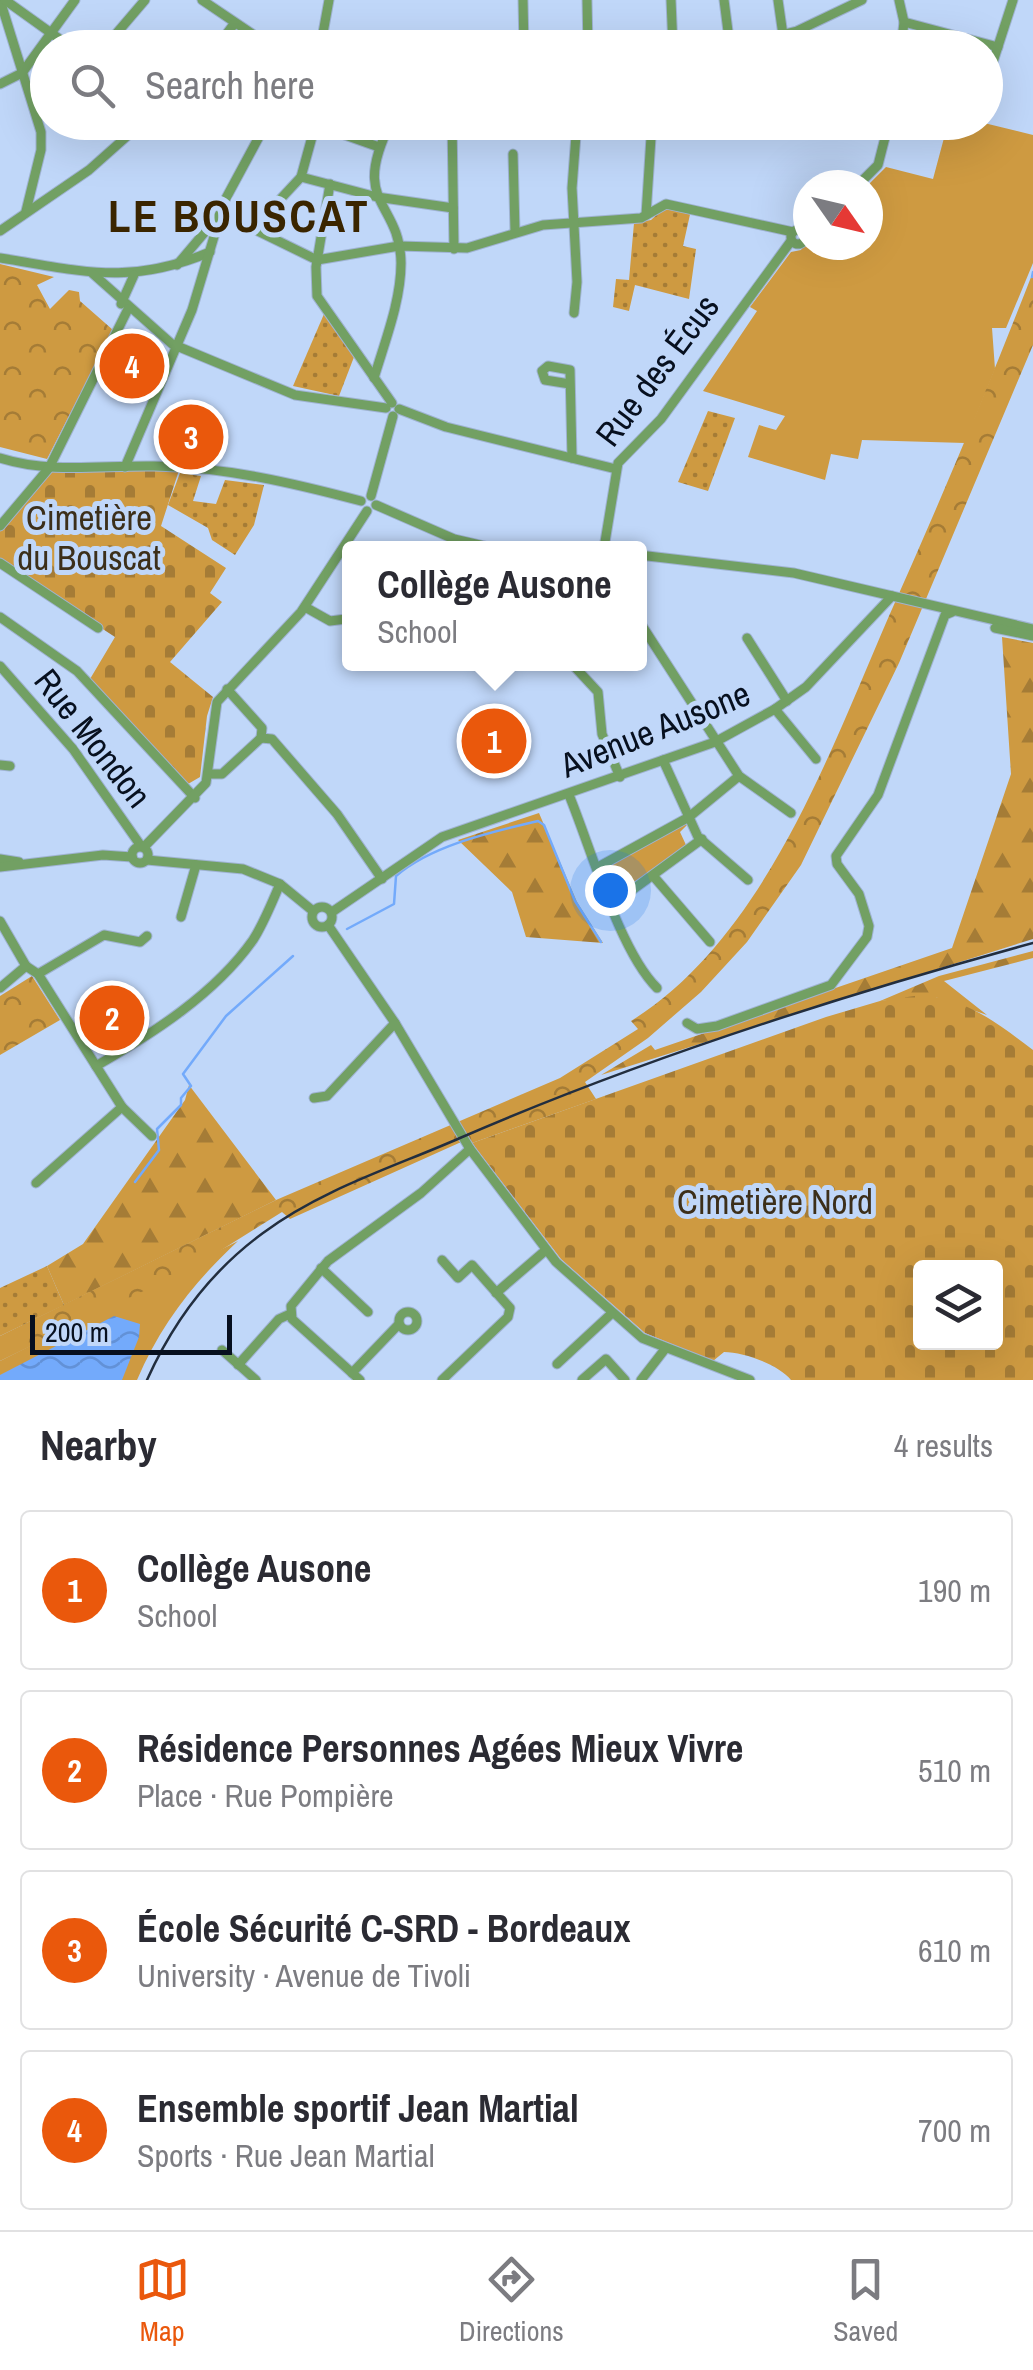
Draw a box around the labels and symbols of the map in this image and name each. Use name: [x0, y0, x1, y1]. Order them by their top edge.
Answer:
north arrow: [793, 170, 883, 260]
district label: LE BOUSCAT: [108, 185, 370, 246]
street label: Rue des Écus: [584, 285, 730, 455]
pin: 4: [100, 328, 164, 404]
pin: 3: [158, 400, 224, 474]
park label: Cimetière du Bouscat: [17, 494, 161, 581]
street label: Rue Mondon: [24, 659, 162, 817]
street label: Avenue Ausone: [552, 670, 757, 789]
pin: 1: [462, 704, 526, 778]
your location: [585, 865, 636, 916]
pin: 2: [80, 980, 144, 1056]
park label: Cimetière Nord: [677, 1178, 873, 1225]
scale bar: [30, 1310, 232, 1354]

